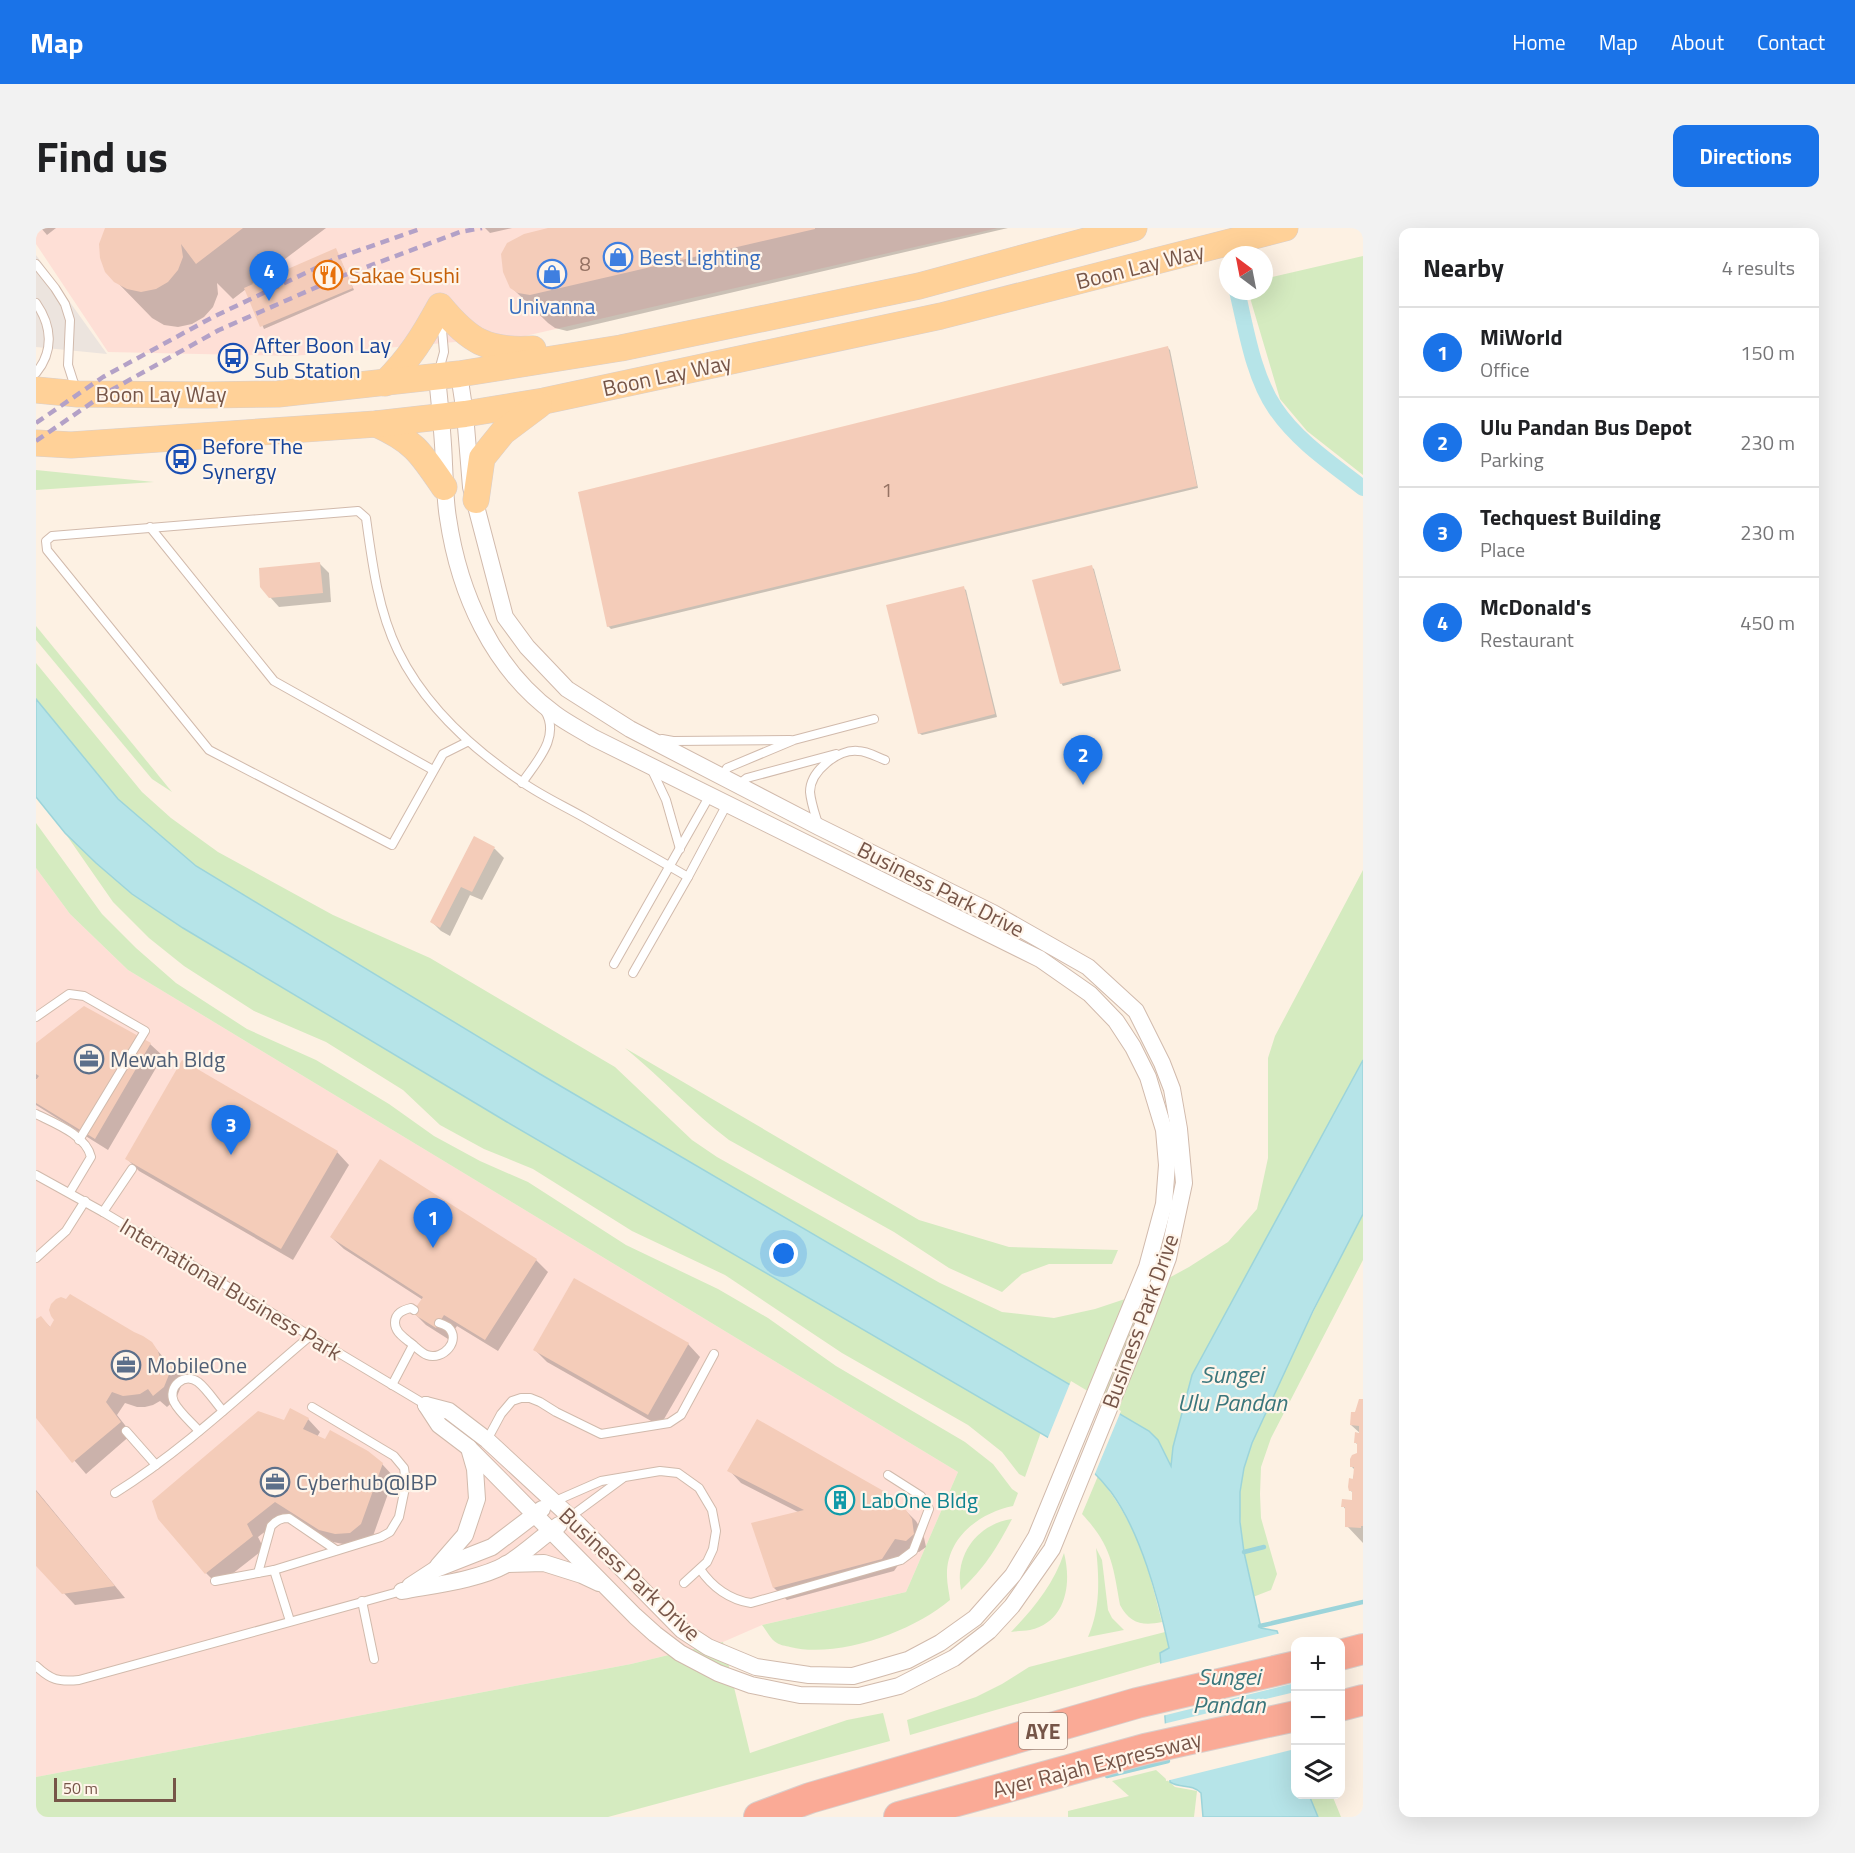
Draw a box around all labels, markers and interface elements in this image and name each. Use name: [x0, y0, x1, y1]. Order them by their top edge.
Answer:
text: Map: [30, 21, 84, 64]
text: Home: [1512, 26, 1566, 58]
text: Map: [1599, 26, 1638, 58]
text: About: [1671, 26, 1724, 58]
text: Contact: [1757, 26, 1825, 58]
text: Find us: [36, 124, 168, 188]
button: Directions: [1673, 125, 1819, 187]
street label: Boon Lay Way: [1072, 234, 1208, 298]
place label: Best Lighting: [639, 240, 761, 274]
shop icon: Best Lighting: [602, 241, 634, 273]
north arrow: [1219, 246, 1273, 300]
house number: 8: [579, 248, 591, 279]
text: Nearby: [1423, 248, 1504, 287]
pin: 4: [250, 251, 288, 301]
text: 4 results: [1722, 252, 1795, 283]
place label: Sakae Sushi: [349, 258, 460, 292]
shop icon: Univanna: [536, 258, 568, 290]
restaurant icon: Sakae Sushi: [312, 259, 344, 291]
place label: Univanna: [509, 289, 595, 323]
text: MiWorld: [1480, 320, 1563, 354]
place label: After Boon Lay Sub Station: [254, 328, 391, 387]
text: 1: [1437, 337, 1448, 368]
text: 150 m: [1740, 337, 1795, 368]
bus stop icon: After Boon Lay Sub Station: [217, 342, 249, 374]
street label: Boon Lay Way: [599, 345, 735, 405]
text: Office: [1480, 354, 1530, 385]
street label: Boon Lay Way: [95, 377, 227, 411]
text: Ulu Pandan Bus Depot: [1480, 410, 1692, 444]
text: 2: [1437, 427, 1448, 458]
text: 230 m: [1740, 427, 1795, 458]
place label: Before The Synergy: [202, 429, 303, 488]
bus stop icon: Before The Synergy: [165, 443, 197, 475]
text: Parking: [1480, 444, 1544, 475]
house number: 1: [881, 474, 893, 505]
text: Techquest Building: [1480, 500, 1661, 534]
text: 3: [1437, 517, 1448, 548]
text: 230 m: [1740, 517, 1795, 548]
text: Place: [1480, 534, 1525, 565]
text: McDonald's: [1480, 590, 1591, 624]
text: 4: [1437, 607, 1448, 638]
text: 450 m: [1740, 607, 1795, 638]
text: Restaurant: [1480, 624, 1574, 655]
pin: 2: [1064, 736, 1102, 785]
street label: Business Park Drive: [851, 832, 1031, 946]
place label: Mewah Bldg: [110, 1042, 225, 1076]
office icon: Mewah Bldg: [73, 1043, 105, 1075]
pin: 3: [212, 1106, 250, 1155]
pin: 1: [414, 1198, 452, 1248]
street label: International Business Park: [113, 1209, 349, 1369]
street label: Business Park Drive: [1093, 1229, 1187, 1413]
your location: [769, 1239, 798, 1268]
place label: MobileOne: [147, 1348, 247, 1382]
office icon: MobileOne: [110, 1349, 142, 1381]
water label: Sungei Ulu Pandan: [1177, 1356, 1288, 1420]
place label: Cyberhub@IBP: [296, 1465, 437, 1499]
office icon: Cyberhub@IBP: [259, 1466, 291, 1498]
place label: LabOne Bldg: [861, 1483, 978, 1517]
building icon: LabOne Bldg: [824, 1484, 856, 1516]
street label: Business Park Drive: [551, 1499, 709, 1649]
map controls: [1291, 1637, 1345, 1799]
button: +: [1291, 1637, 1345, 1691]
water label: Sungei Pandan: [1192, 1658, 1267, 1722]
button: −: [1291, 1691, 1345, 1745]
road number: AYE: [1019, 1713, 1067, 1749]
street label: Ayer Rajah Expressway: [989, 1721, 1206, 1806]
button: layers: [1291, 1745, 1345, 1799]
scale bar: [54, 1775, 176, 1802]
text: 50 m: [63, 1776, 98, 1800]

